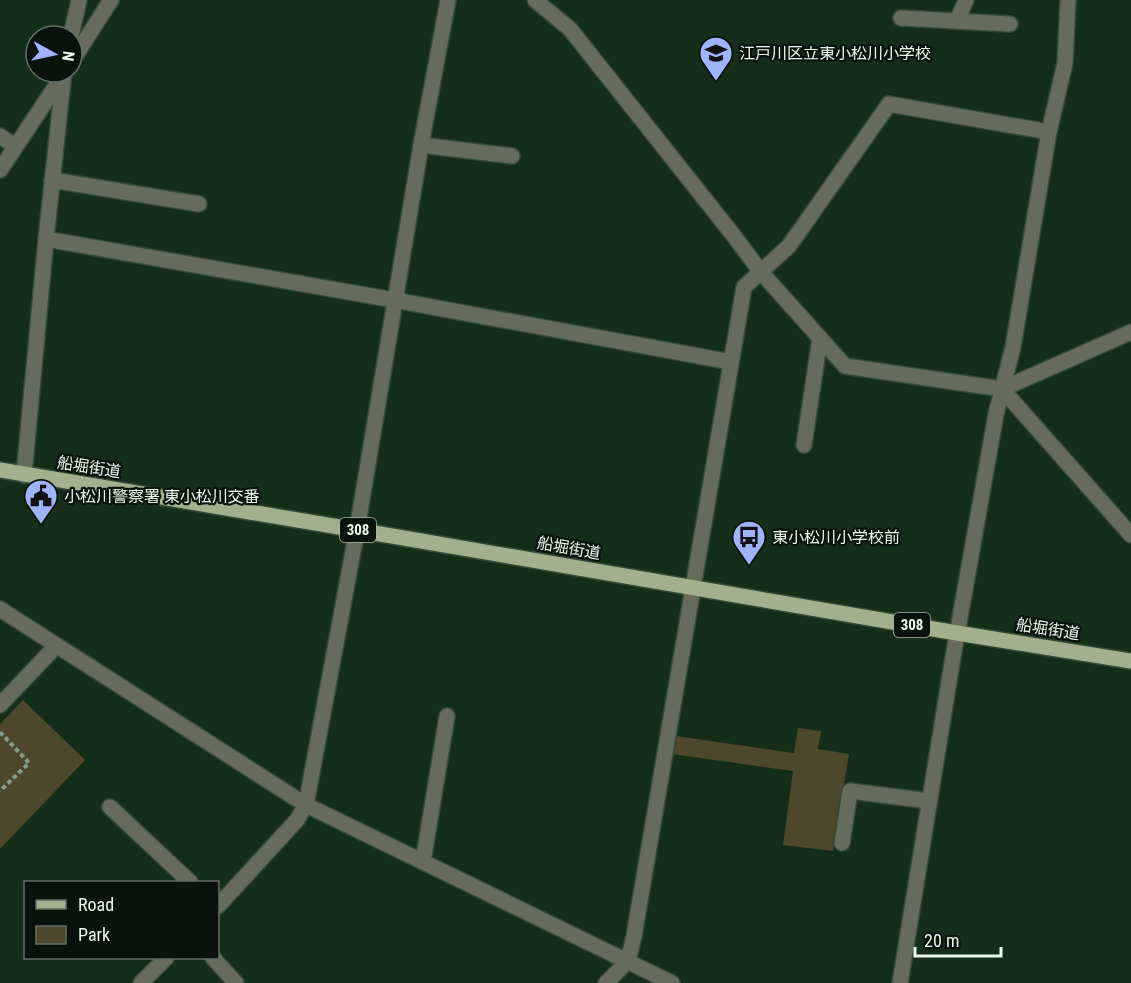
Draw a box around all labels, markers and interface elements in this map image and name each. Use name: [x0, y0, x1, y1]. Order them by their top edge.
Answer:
north arrow: [24, 24, 84, 84]
school or university icon: 江戸川区立東小松川小学校: [698, 35, 734, 82]
place label: 江戸川区立東小松川小学校: [739, 44, 931, 63]
text: N: [58, 50, 78, 62]
street label: 船堀街道: [56, 453, 122, 481]
public building icon: 小松川警察署 東小松川交番: [23, 478, 59, 525]
place label: 小松川警察署 東小松川交番: [64, 487, 260, 506]
road number: 308: [340, 518, 376, 542]
bus stop icon: 東小松川小学校前: [731, 519, 767, 566]
place label: 東小松川小学校前: [772, 528, 900, 547]
street label: 船堀街道: [536, 533, 602, 563]
road number: 308: [894, 613, 930, 637]
street label: 船堀街道: [1015, 615, 1081, 643]
legend: [24, 881, 219, 959]
text: Road: [78, 894, 114, 915]
scale bar: [915, 920, 1000, 958]
text: Park: [78, 924, 110, 945]
text: 20 m: [924, 930, 959, 951]

